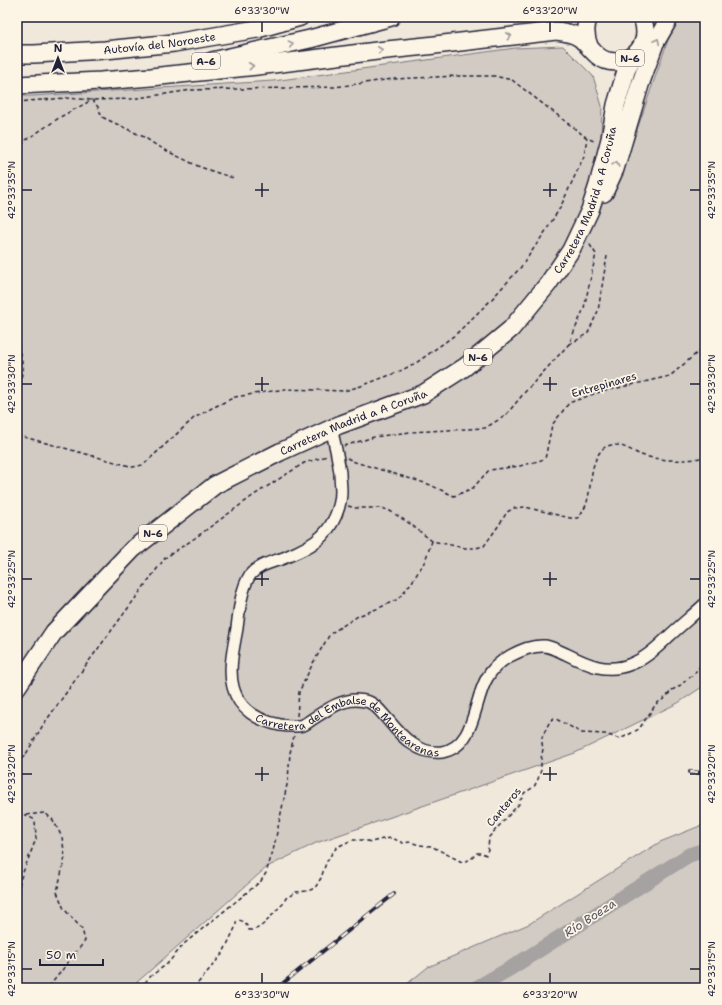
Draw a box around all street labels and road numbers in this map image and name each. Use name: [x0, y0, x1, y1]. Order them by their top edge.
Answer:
street label: Autovía del Noroeste: [103, 29, 217, 58]
road number: N-6: [616, 50, 644, 66]
road number: A-6: [192, 53, 220, 69]
street label: Carretera Madrid a A Coruña: [550, 125, 620, 276]
road number: N-6: [464, 349, 492, 365]
street label: Entrepinares: [570, 369, 638, 401]
street label: Carretera Madrid a A Coruña: [277, 386, 430, 459]
road number: N-6: [139, 525, 167, 541]
street label: Carretera del Embalse de Montearenas: [253, 692, 439, 760]
street label: Canteros: [483, 784, 525, 830]

